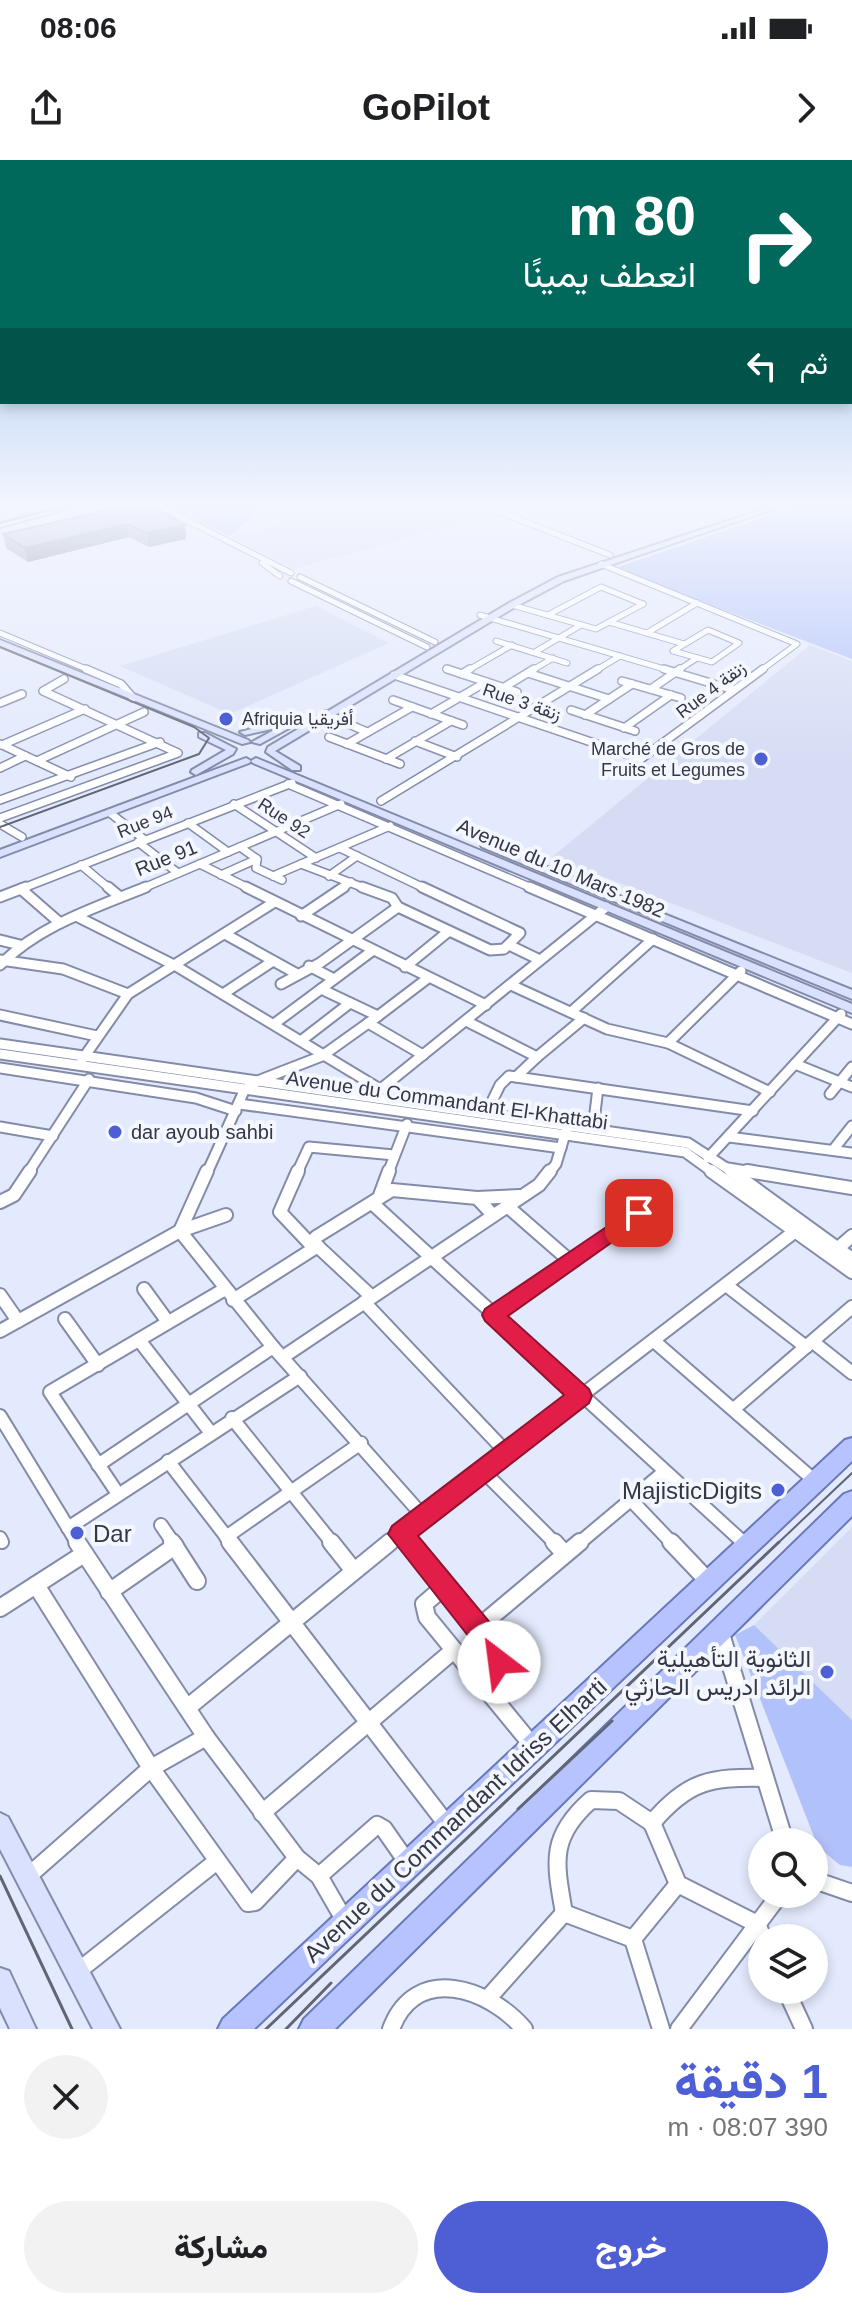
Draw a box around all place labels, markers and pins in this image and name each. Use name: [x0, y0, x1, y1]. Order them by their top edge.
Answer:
place label: Afriquia أفريقيا: [242, 709, 353, 730]
marker: Afriquia أفريقيا: [217, 710, 235, 728]
place label: Marché de Gros de Fruits et Legumes: [591, 739, 745, 780]
marker: Marché de Gros de Fruits et Legumes: [752, 750, 770, 768]
place label: dar ayoub sahbi: [131, 1121, 273, 1143]
marker: dar ayoub sahbi: [106, 1123, 124, 1141]
pin: [605, 1179, 673, 1247]
place label: MajisticDigits: [622, 1477, 762, 1504]
marker: MajisticDigits: [769, 1481, 787, 1499]
place label: Dar: [93, 1520, 132, 1547]
marker: Dar: [68, 1524, 86, 1542]
place label: الثانوية التأهيلية الرائد ادريس الحارثي: [625, 1645, 811, 1706]
marker: الثانوية التأهيلية الرائد ادريس الحارثي: [818, 1663, 836, 1681]

